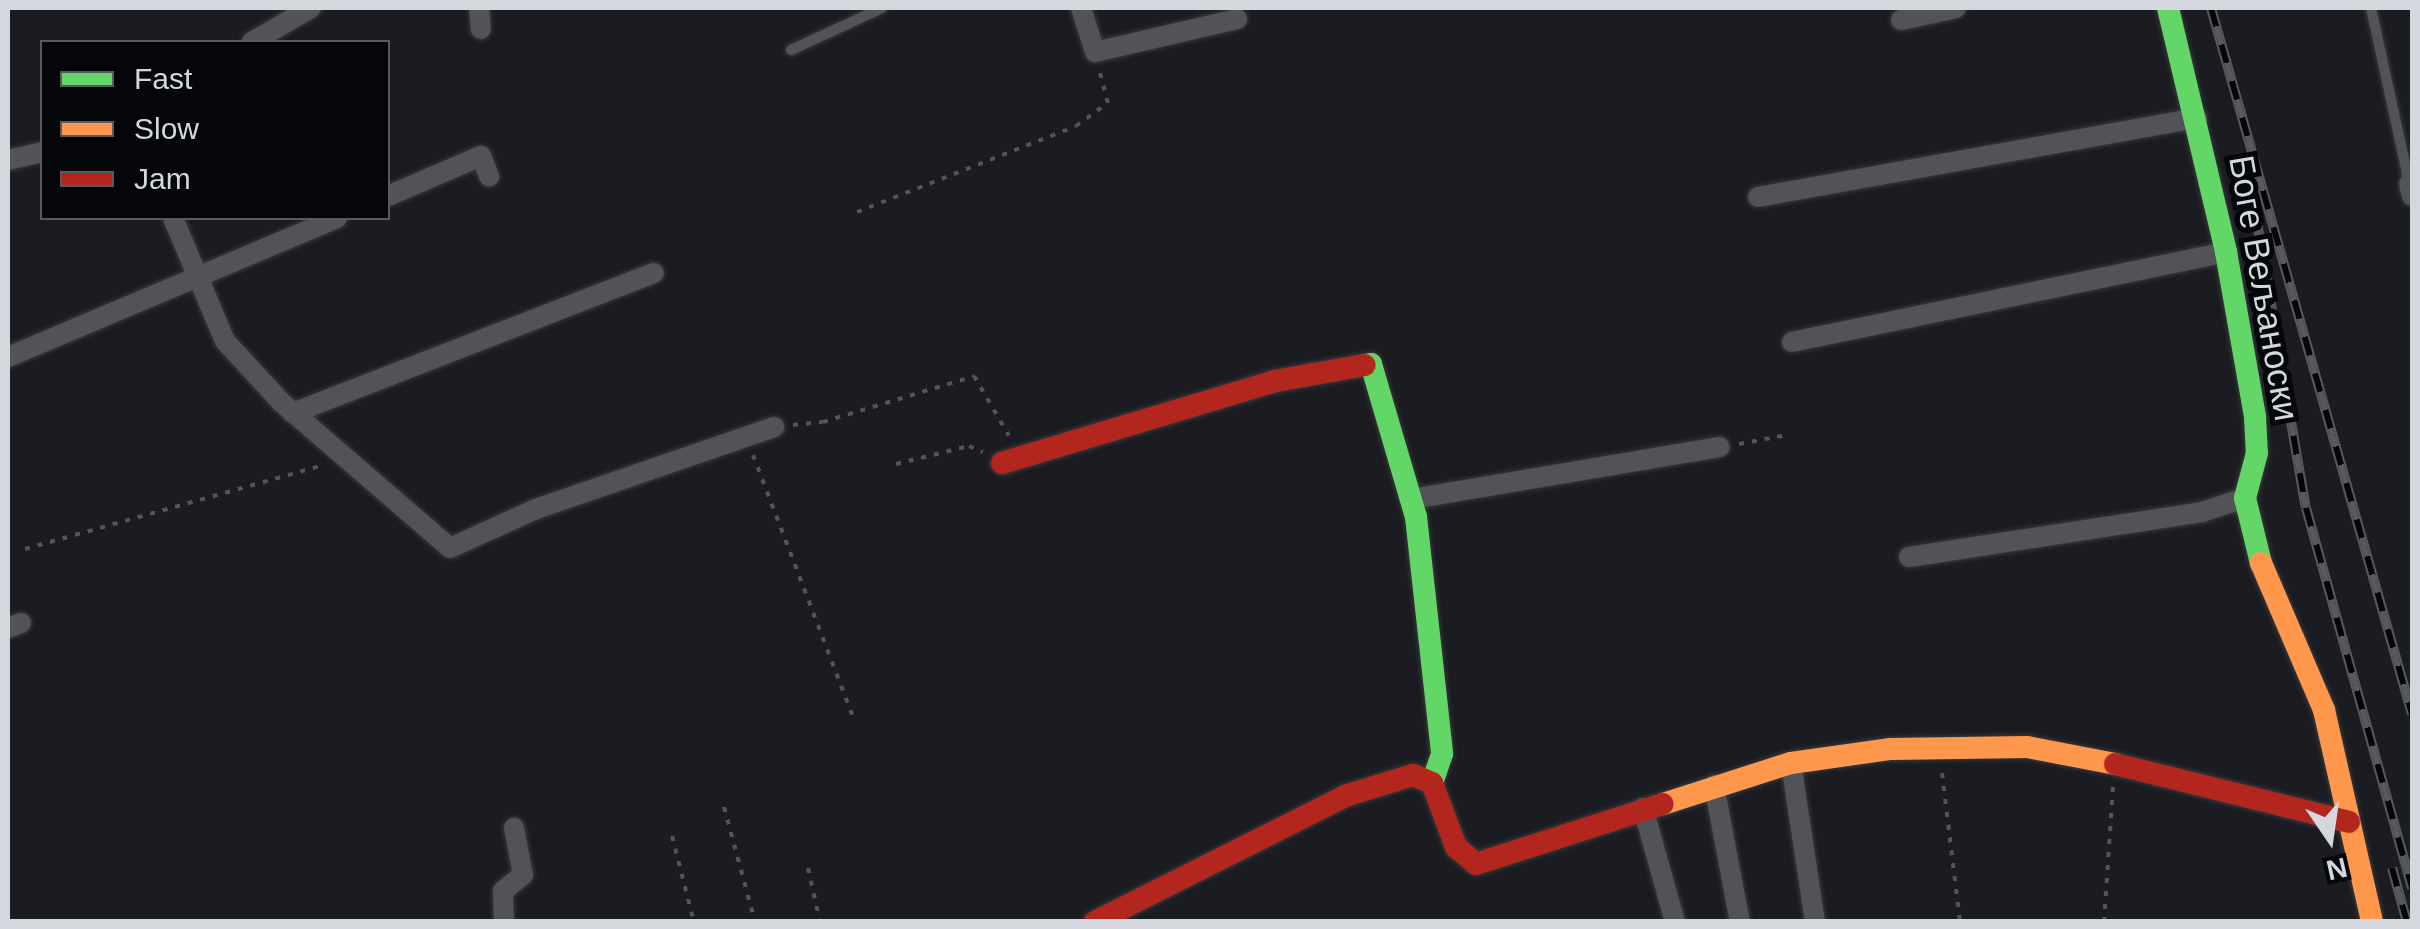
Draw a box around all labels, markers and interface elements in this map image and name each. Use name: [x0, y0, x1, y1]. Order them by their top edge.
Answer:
legend: [40, 40, 390, 220]
text: Fast: [134, 62, 192, 95]
text: Slow: [134, 112, 199, 145]
street label: Боге Вељаноски: [2220, 152, 2308, 424]
text: Jam: [134, 162, 191, 195]
north arrow: [2280, 789, 2380, 889]
text: N: [2324, 851, 2350, 886]

